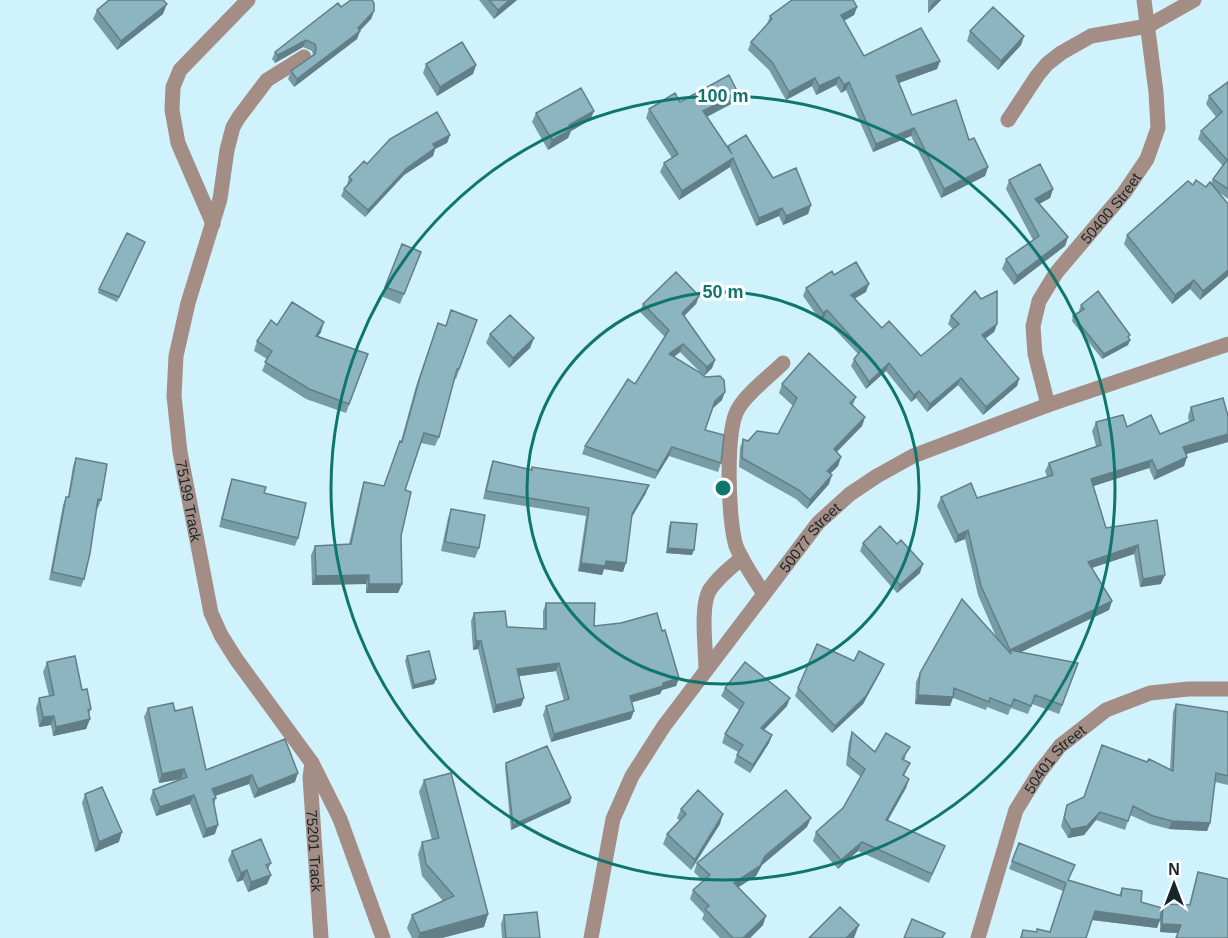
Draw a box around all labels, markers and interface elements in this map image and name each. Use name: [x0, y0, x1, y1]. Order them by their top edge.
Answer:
text: 100 m: [697, 86, 749, 106]
street label: 50400 Street: [1077, 169, 1144, 247]
text: 50 m: [702, 282, 744, 302]
street label: 75199 Track: [173, 459, 206, 543]
centre of rings: [713, 478, 733, 498]
street label: 50077 Street: [775, 498, 844, 575]
street label: 50401 Street: [1020, 721, 1089, 796]
street label: 75201 Track: [304, 809, 326, 893]
north arrow: [1144, 854, 1204, 914]
text: N: [1168, 861, 1180, 878]

